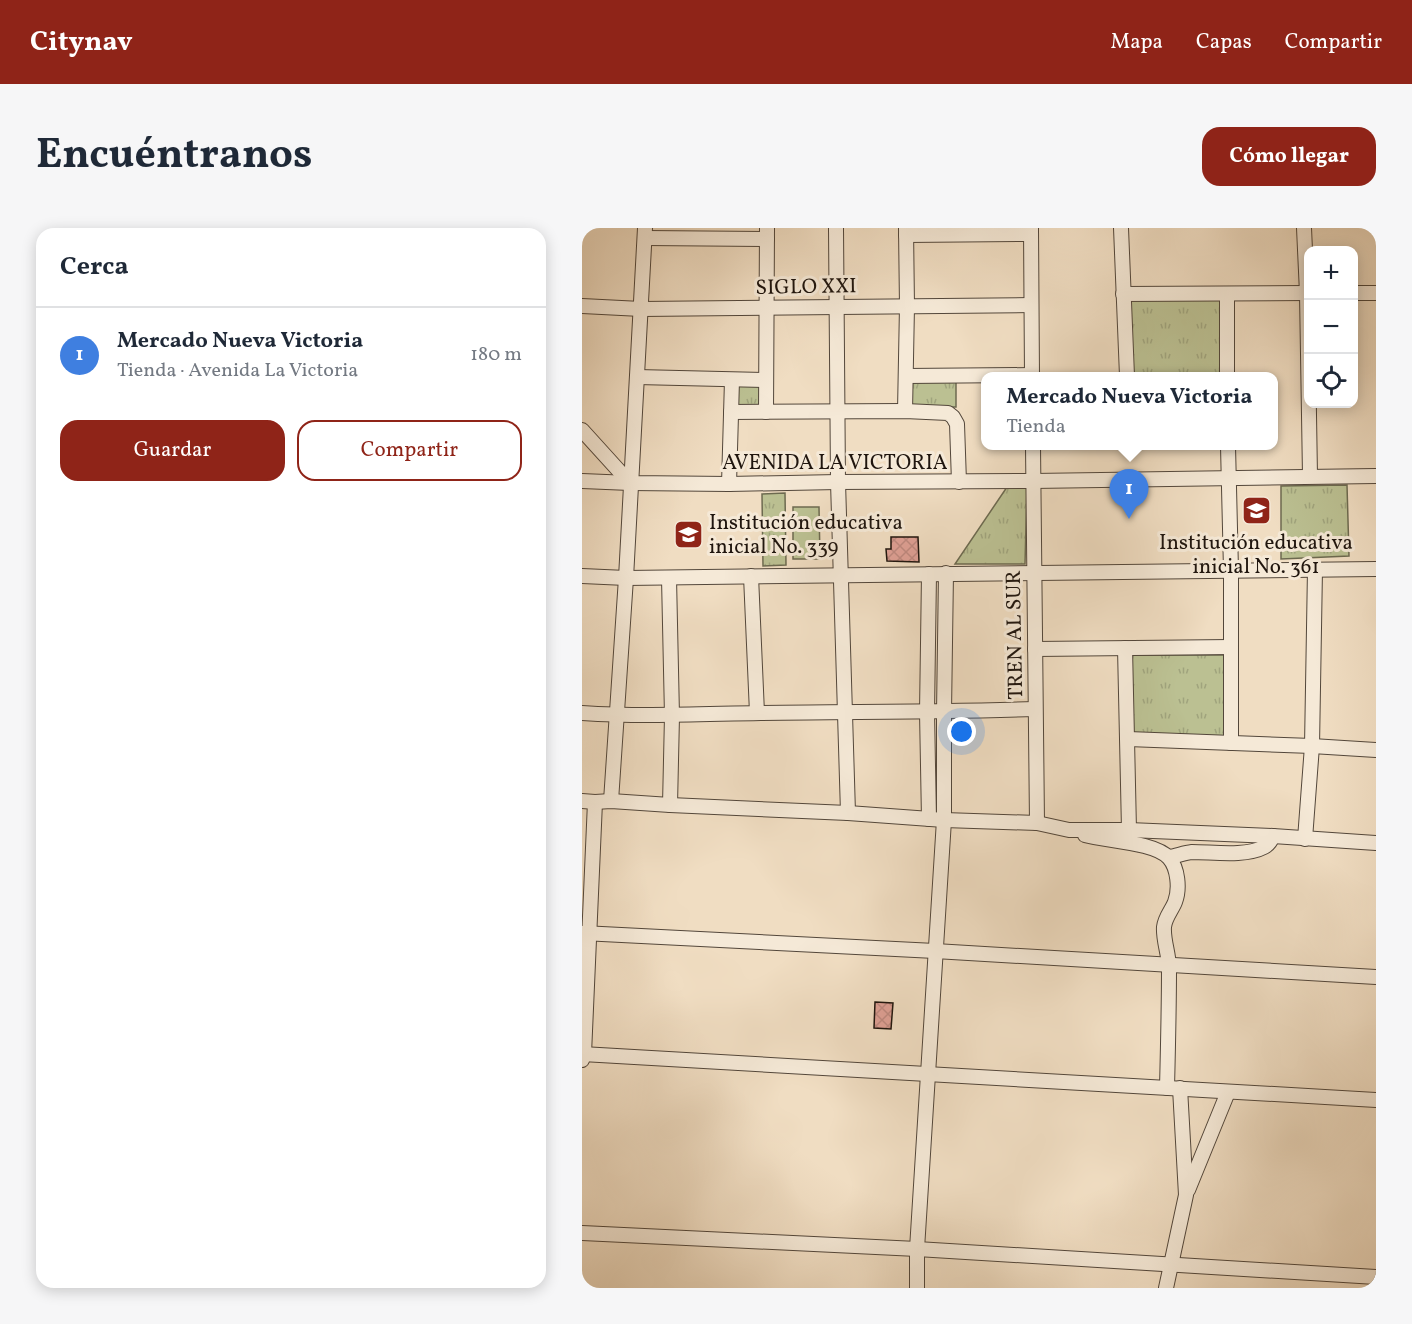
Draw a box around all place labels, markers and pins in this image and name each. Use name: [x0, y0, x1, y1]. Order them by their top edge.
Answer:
pin: 1: [1110, 470, 1148, 519]
school or university icon: Institución educativa inicial No. 361: [1240, 495, 1272, 527]
place label: Institución educativa inicial No. 339: [709, 509, 903, 562]
school or university icon: Institución educativa inicial No. 339: [672, 518, 704, 550]
place label: Institución educativa inicial No. 361: [1159, 529, 1353, 582]

